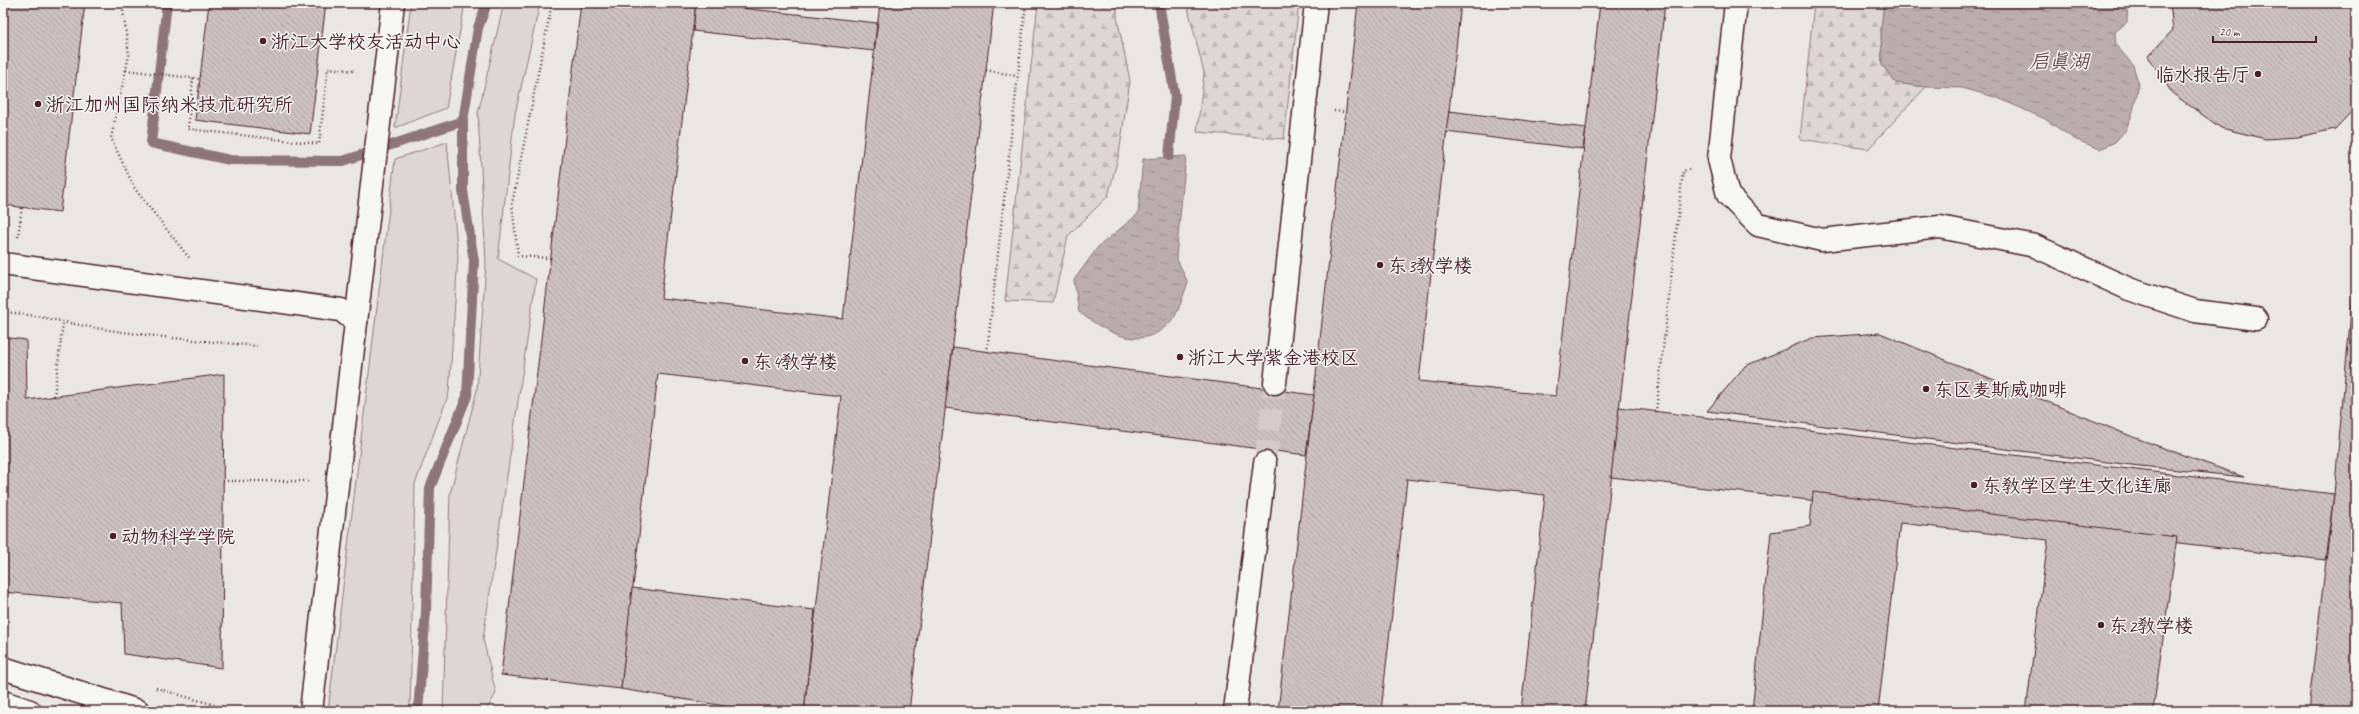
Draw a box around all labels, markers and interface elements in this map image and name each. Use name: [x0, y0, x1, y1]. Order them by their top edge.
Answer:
scale bar: [2213, 18, 2316, 44]
text: 20 m: [2219, 24, 2241, 40]
place label: 浙江大学校友活动中心: [271, 30, 461, 54]
marker: 浙江大学校友活动中心: [258, 36, 268, 46]
water label: 启真湖: [2029, 49, 2091, 74]
place label: 临水报告厅: [2155, 63, 2250, 87]
marker: 临水报告厅: [2253, 69, 2263, 79]
place label: 浙江加州国际纳米技术研究所: [46, 93, 293, 117]
marker: 浙江加州国际纳米技术研究所: [33, 99, 43, 109]
place label: 东3教学楼: [1388, 254, 1473, 278]
marker: 东3教学楼: [1375, 260, 1385, 270]
place label: 浙江大学紫金港校区: [1188, 346, 1359, 370]
place label: 东4教学楼: [753, 350, 838, 374]
marker: 浙江大学紫金港校区: [1175, 352, 1185, 362]
marker: 东4教学楼: [740, 356, 750, 366]
place label: 东区麦斯威咖啡: [1934, 378, 2067, 402]
marker: 东区麦斯威咖啡: [1921, 384, 1931, 394]
place label: 东教学区学生文化连廊: [1982, 474, 2172, 498]
marker: 东教学区学生文化连廊: [1969, 480, 1979, 490]
place label: 动物科学学院: [121, 525, 235, 549]
marker: 动物科学学院: [108, 531, 118, 541]
place label: 东2教学楼: [2109, 614, 2194, 638]
marker: 东2教学楼: [2096, 620, 2106, 630]

